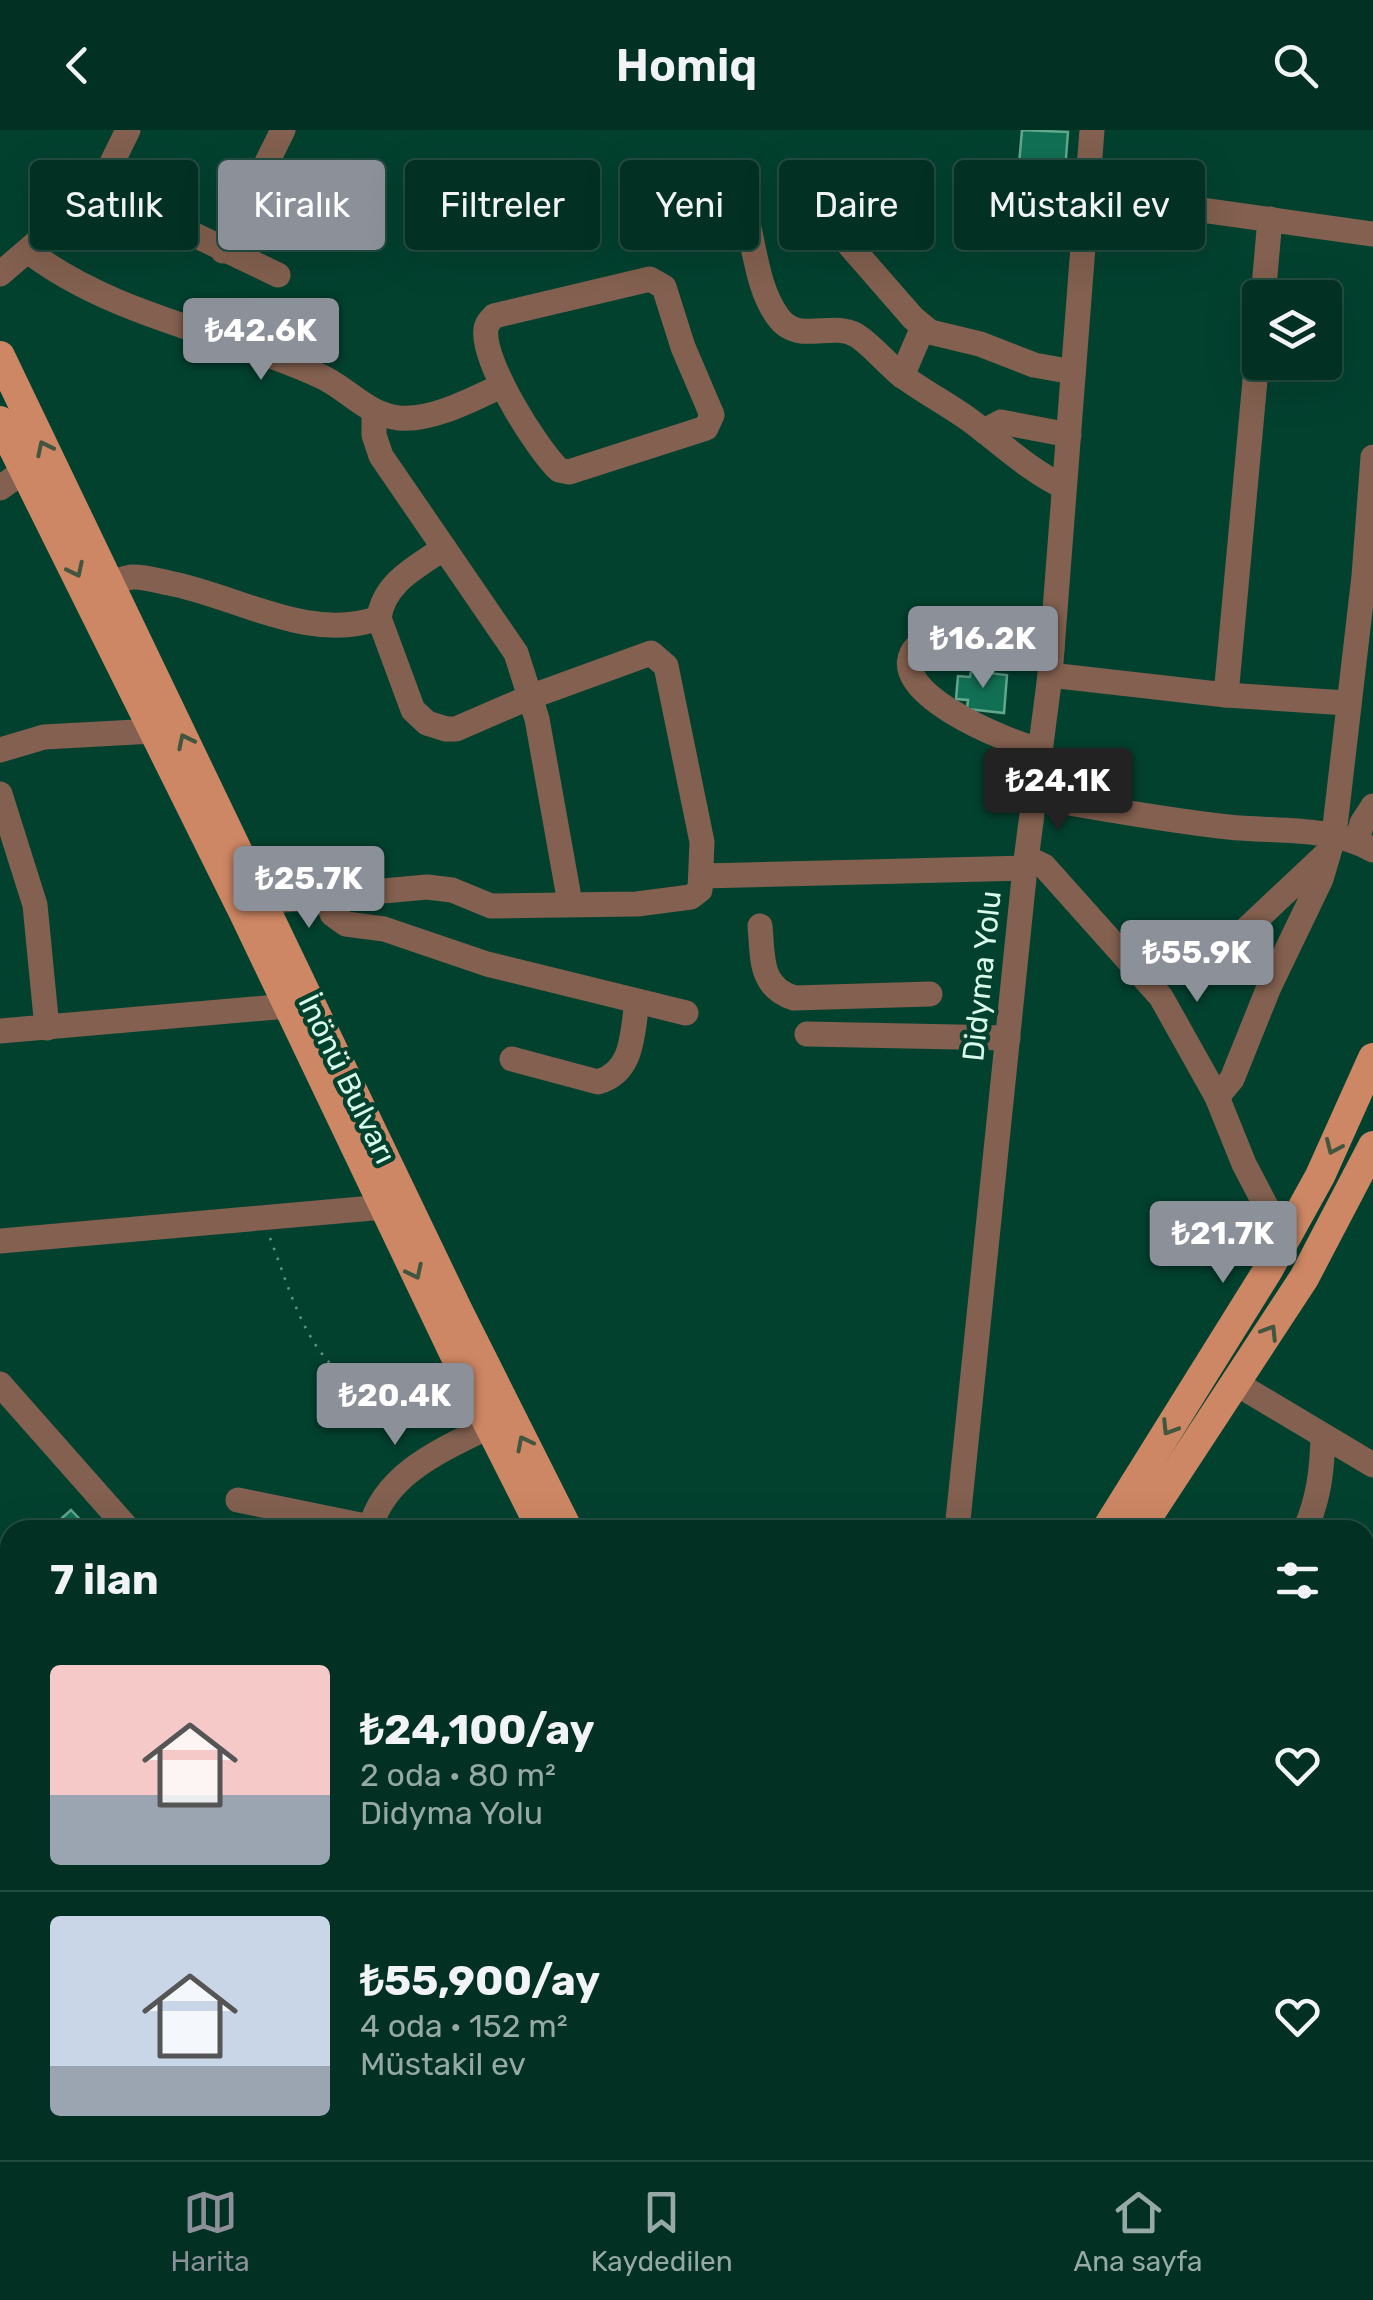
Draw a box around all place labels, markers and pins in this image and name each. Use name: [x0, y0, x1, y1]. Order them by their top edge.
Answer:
pin: ₺42.6K: [180, 298, 342, 383]
pin: ₺16.2K: [902, 606, 1064, 691]
pin: ₺24.1K: [977, 748, 1139, 833]
pin: ₺25.7K: [228, 846, 390, 931]
pin: ₺55.9K: [1116, 920, 1278, 1005]
pin: ₺21.7K: [1142, 1201, 1304, 1286]
pin: ₺20.4K: [314, 1363, 476, 1448]

